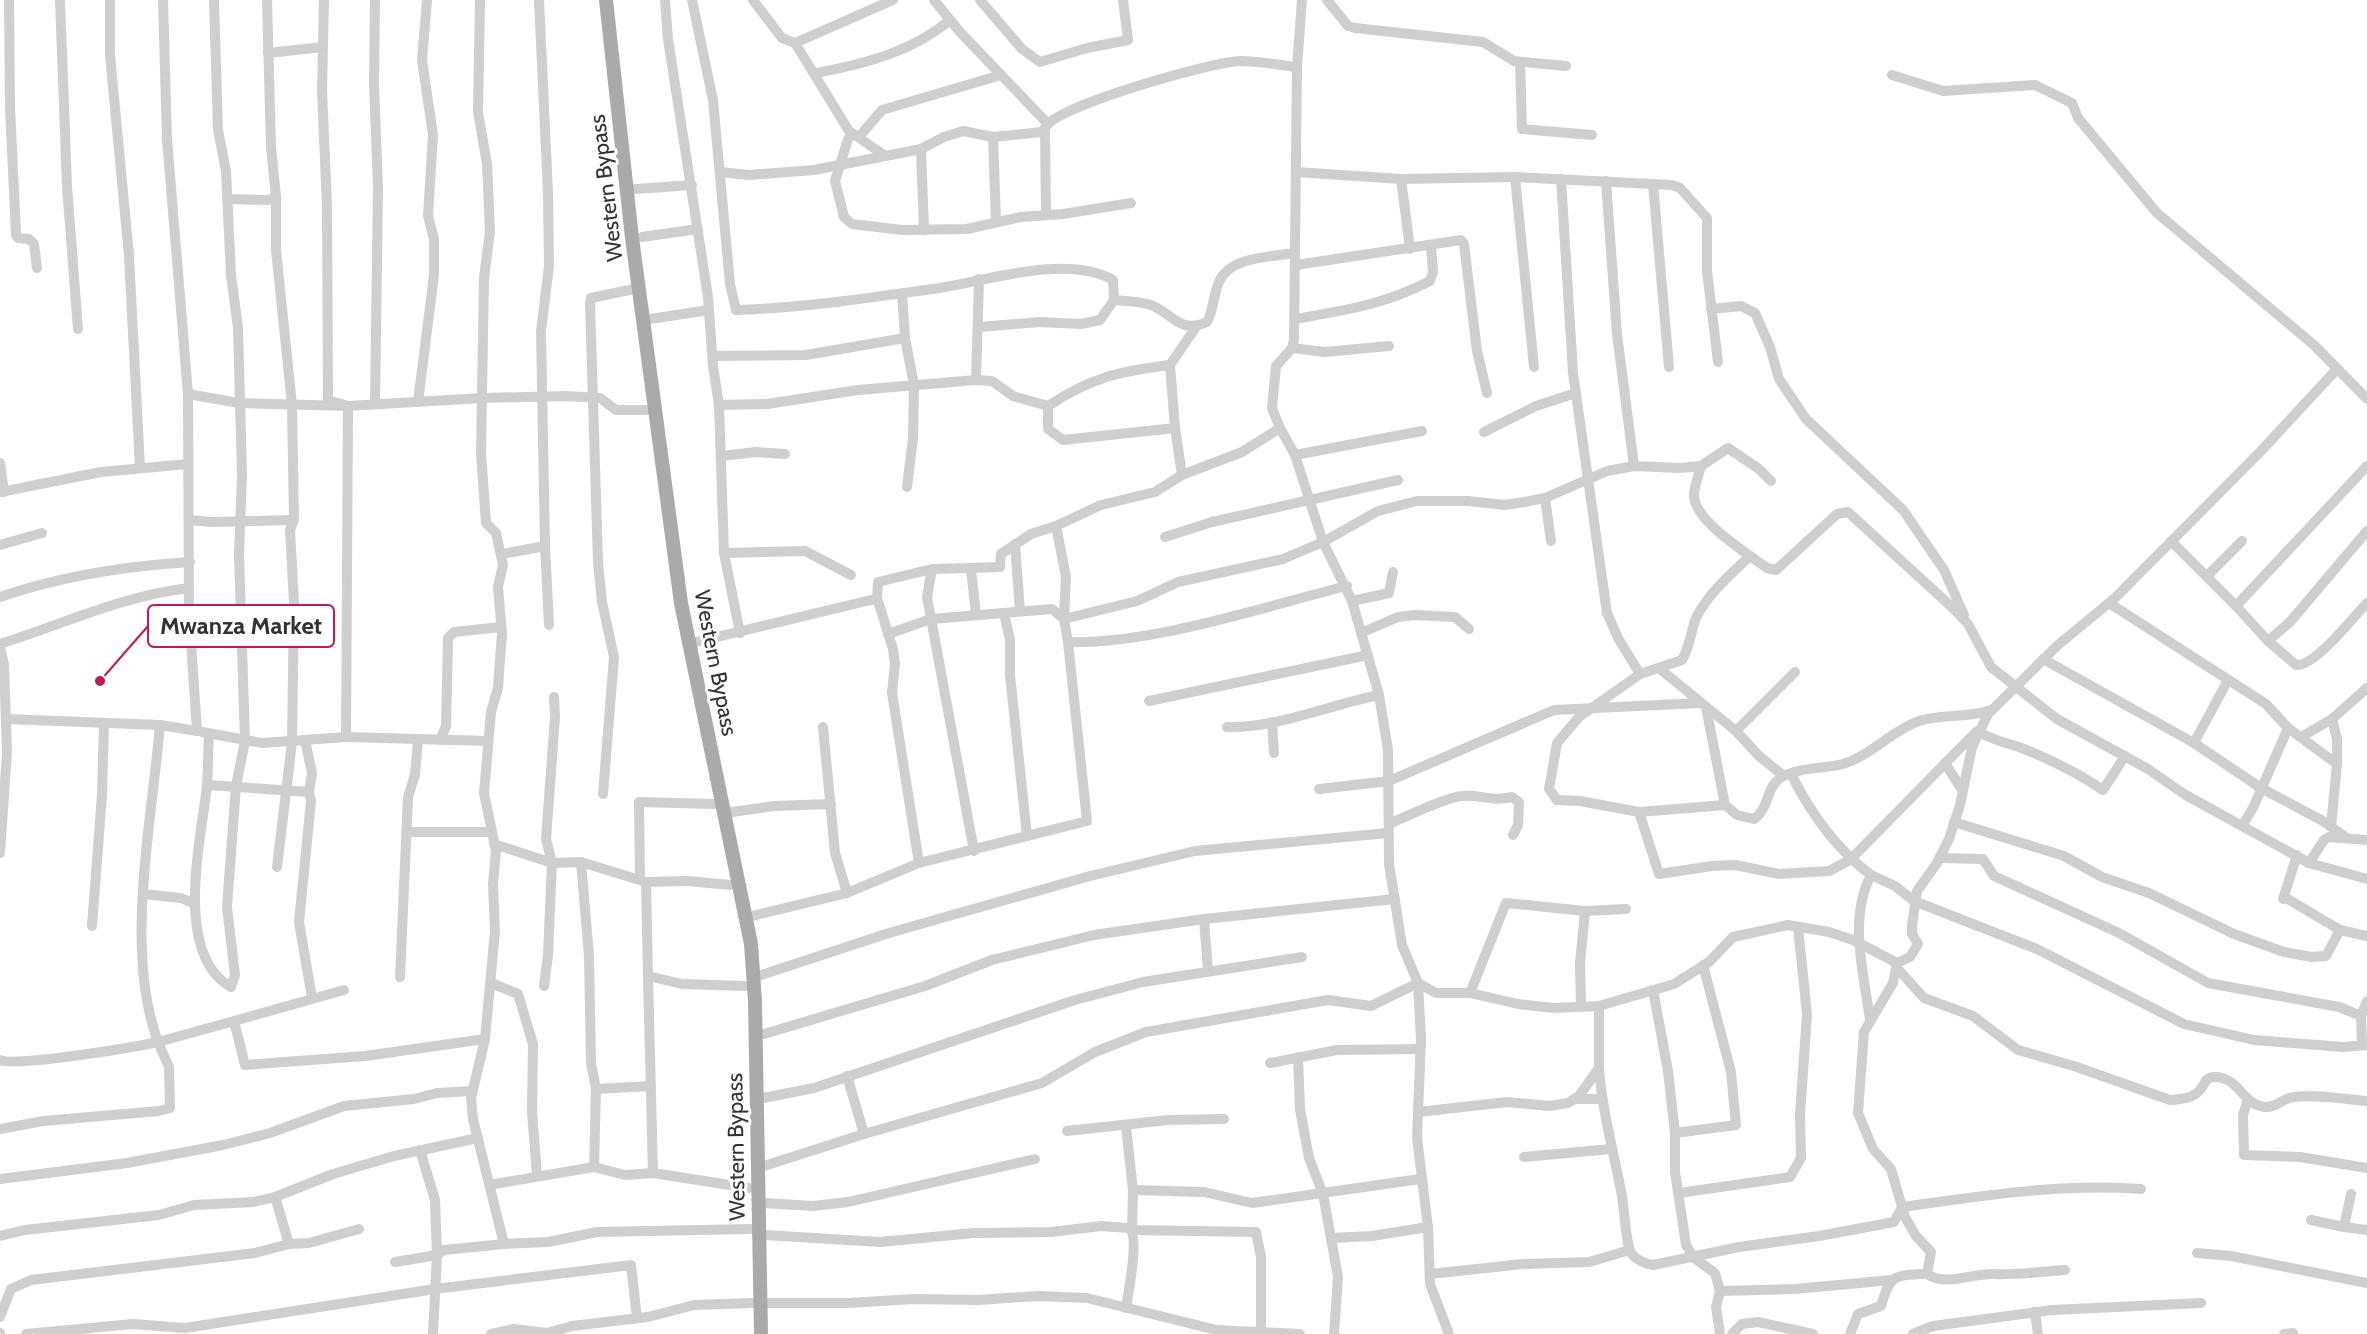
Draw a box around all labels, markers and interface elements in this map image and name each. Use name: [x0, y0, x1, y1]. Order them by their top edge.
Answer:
street label: Western Bypass: [584, 113, 628, 263]
street label: Western Bypass: [689, 588, 743, 738]
callout: Mwanza Market: [148, 605, 334, 647]
text: Mwanza Market: [160, 611, 322, 640]
street label: Western Bypass: [721, 1073, 751, 1221]

